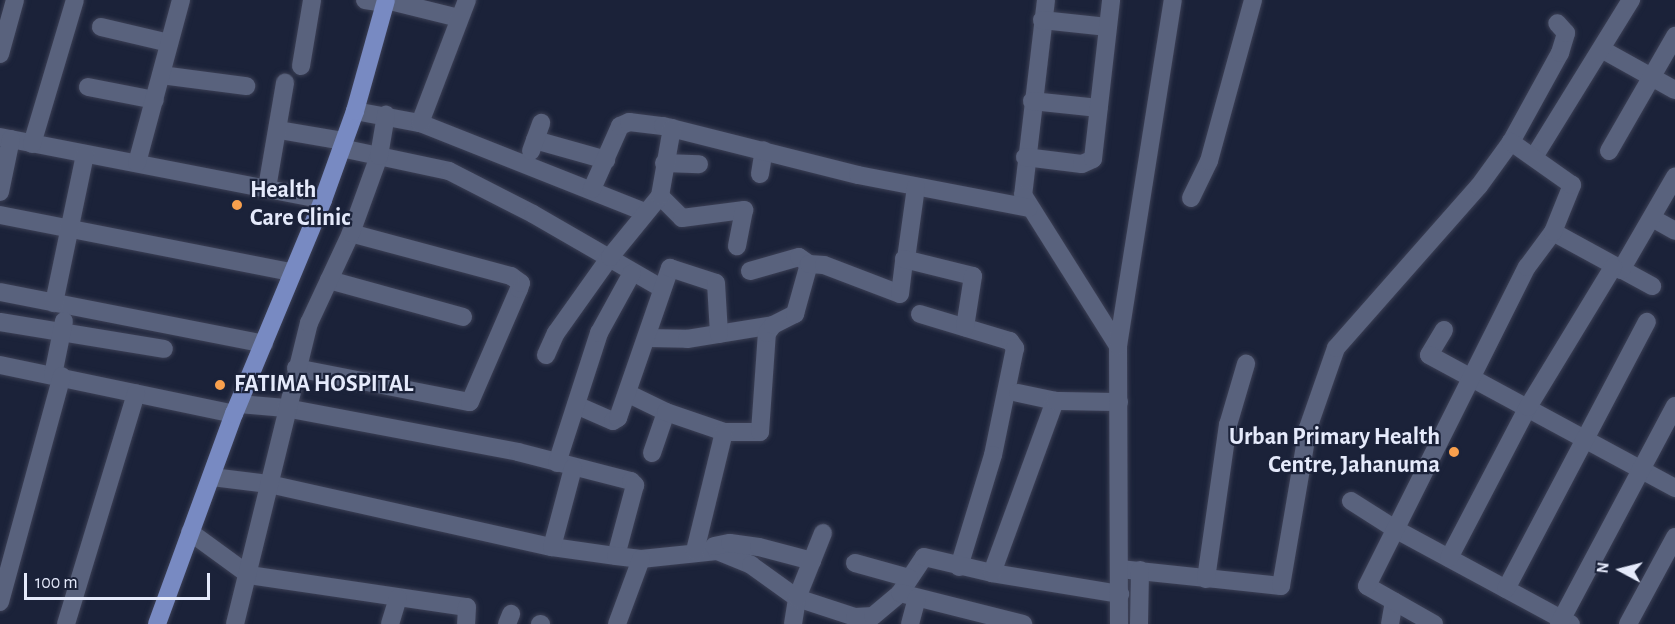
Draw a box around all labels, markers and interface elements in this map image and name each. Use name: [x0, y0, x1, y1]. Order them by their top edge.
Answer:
place label: Health Care Clinic: [250, 177, 350, 233]
marker: Health Care Clinic: [228, 196, 246, 214]
place label: FATIMA HOSPITAL: [234, 371, 413, 399]
marker: FATIMA HOSPITAL: [211, 376, 229, 394]
place label: Urban Primary Health Centre, Jahanuma: [1229, 424, 1440, 480]
marker: Urban Primary Health Centre, Jahanuma: [1445, 443, 1463, 461]
north arrow: [1591, 540, 1651, 600]
scale bar: [27, 561, 213, 599]
text: N: [1595, 561, 1612, 574]
text: 100 m: [35, 574, 78, 592]

